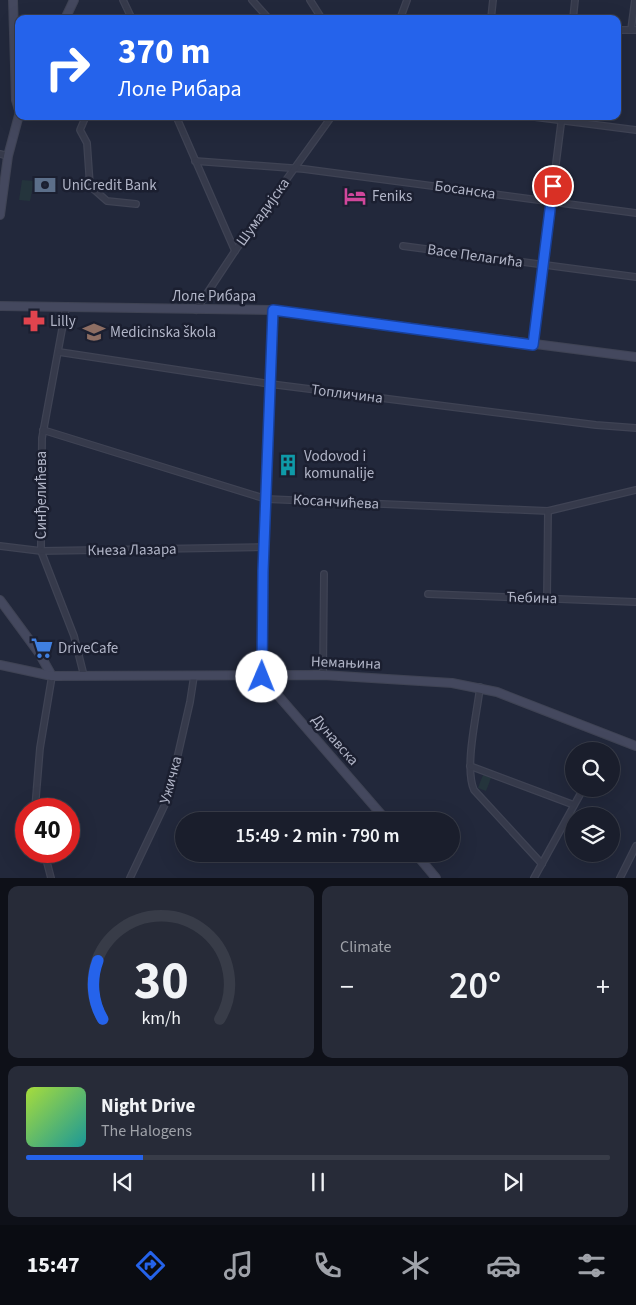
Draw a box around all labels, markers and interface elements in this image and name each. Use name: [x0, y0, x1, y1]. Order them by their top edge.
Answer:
text: 370 m: [118, 27, 210, 77]
icon: right: [35, 35, 100, 100]
text: Лоле Рибара: [118, 73, 242, 105]
pin: [532, 165, 574, 207]
bank icon: UniCredit Bank: [32, 172, 58, 198]
icon: arrive: [539, 172, 567, 200]
street label: Шумадијска: [231, 174, 295, 250]
place label: UniCredit Bank: [62, 175, 157, 196]
street label: Босанска: [433, 175, 497, 205]
hotel icon: Feniks: [342, 183, 368, 209]
place label: Feniks: [372, 186, 412, 207]
street label: Васе Пелагића: [426, 239, 524, 273]
street label: Лоле Рибара: [172, 286, 256, 307]
pharmacy icon: Lilly: [21, 308, 47, 334]
place label: Lilly: [50, 311, 76, 332]
school or university icon: Medicinska škola: [81, 319, 107, 345]
place label: Medicinska škola: [110, 322, 216, 343]
street label: Топличина: [310, 379, 384, 409]
place label: Vodovod i komunalije: [304, 446, 374, 484]
street label: Синђелићева: [31, 451, 52, 539]
building icon: Vodovod i komunalije: [275, 452, 301, 478]
street label: Косанчићева: [292, 489, 380, 515]
street label: Кнеза Лазара: [87, 539, 177, 561]
street label: Ћебина: [506, 587, 558, 609]
supermarket icon: DriveCafe: [29, 635, 55, 661]
place label: DriveCafe: [58, 638, 118, 659]
position arrow: [235, 650, 287, 702]
street label: Немањина: [311, 651, 381, 675]
street label: Дунавска: [307, 710, 363, 770]
map controls: [565, 742, 620, 862]
button: search: [565, 742, 620, 797]
street label: Ужичка: [155, 754, 187, 806]
speed limit sign: 40: [15, 798, 80, 863]
button: layers: [565, 807, 620, 862]
text: 15:49 · 2 min · 790 m: [235, 823, 400, 850]
text: Climate: [340, 936, 391, 958]
text: 30: [134, 945, 188, 1019]
text: 20°: [449, 959, 501, 1013]
text: −: [340, 967, 354, 1007]
text: +: [596, 967, 610, 1007]
text: km/h: [141, 1006, 181, 1031]
text: Night Drive: [101, 1093, 195, 1120]
text: The Halogens: [101, 1120, 192, 1142]
icon: previous: [109, 1168, 137, 1196]
icon: pause: [304, 1168, 332, 1196]
icon: next: [499, 1168, 527, 1196]
icon: directions: [133, 1248, 168, 1283]
icon: music: [221, 1248, 256, 1283]
icon: phone: [310, 1248, 345, 1283]
icon: climate: [398, 1248, 433, 1283]
icon: car: [486, 1248, 521, 1283]
icon: filters: [574, 1248, 609, 1283]
text: 15:47: [27, 1249, 80, 1281]

